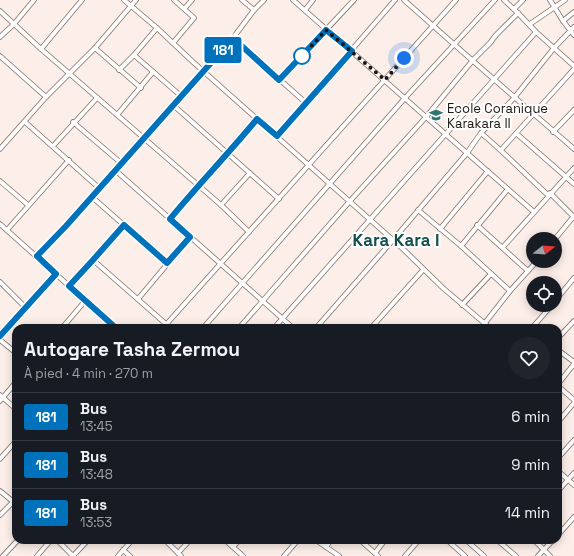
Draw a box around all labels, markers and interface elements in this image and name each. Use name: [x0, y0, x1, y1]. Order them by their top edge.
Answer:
line badge: 181: [200, 37, 246, 63]
text: 181: [212, 41, 234, 59]
unlabelled marker: [293, 47, 311, 65]
your location: [394, 48, 414, 68]
place label: Ecole Coranique Karakara II: [447, 100, 548, 132]
school or university icon: Ecole Coranique Karakara II: [428, 107, 444, 123]
district label: Kara Kara I: [353, 229, 439, 251]
north arrow: [526, 232, 562, 268]
map controls: [526, 232, 562, 312]
button: locate: [526, 276, 562, 312]
text: Autogare Tasha Zermou: [24, 337, 240, 362]
button: heart: [508, 337, 550, 379]
text: À pied · 4 min · 270 m: [24, 365, 153, 382]
text: Bus: [80, 399, 107, 418]
text: 6 min: [511, 407, 550, 426]
text: 181: [35, 408, 57, 426]
text: 13:45: [80, 418, 113, 435]
text: Bus: [80, 447, 107, 466]
text: 9 min: [511, 455, 550, 474]
text: 181: [35, 456, 57, 474]
text: 13:48: [80, 466, 113, 483]
text: Bus: [80, 495, 107, 514]
text: 14 min: [505, 503, 550, 522]
text: 181: [35, 504, 57, 522]
text: 13:53: [80, 514, 112, 531]

